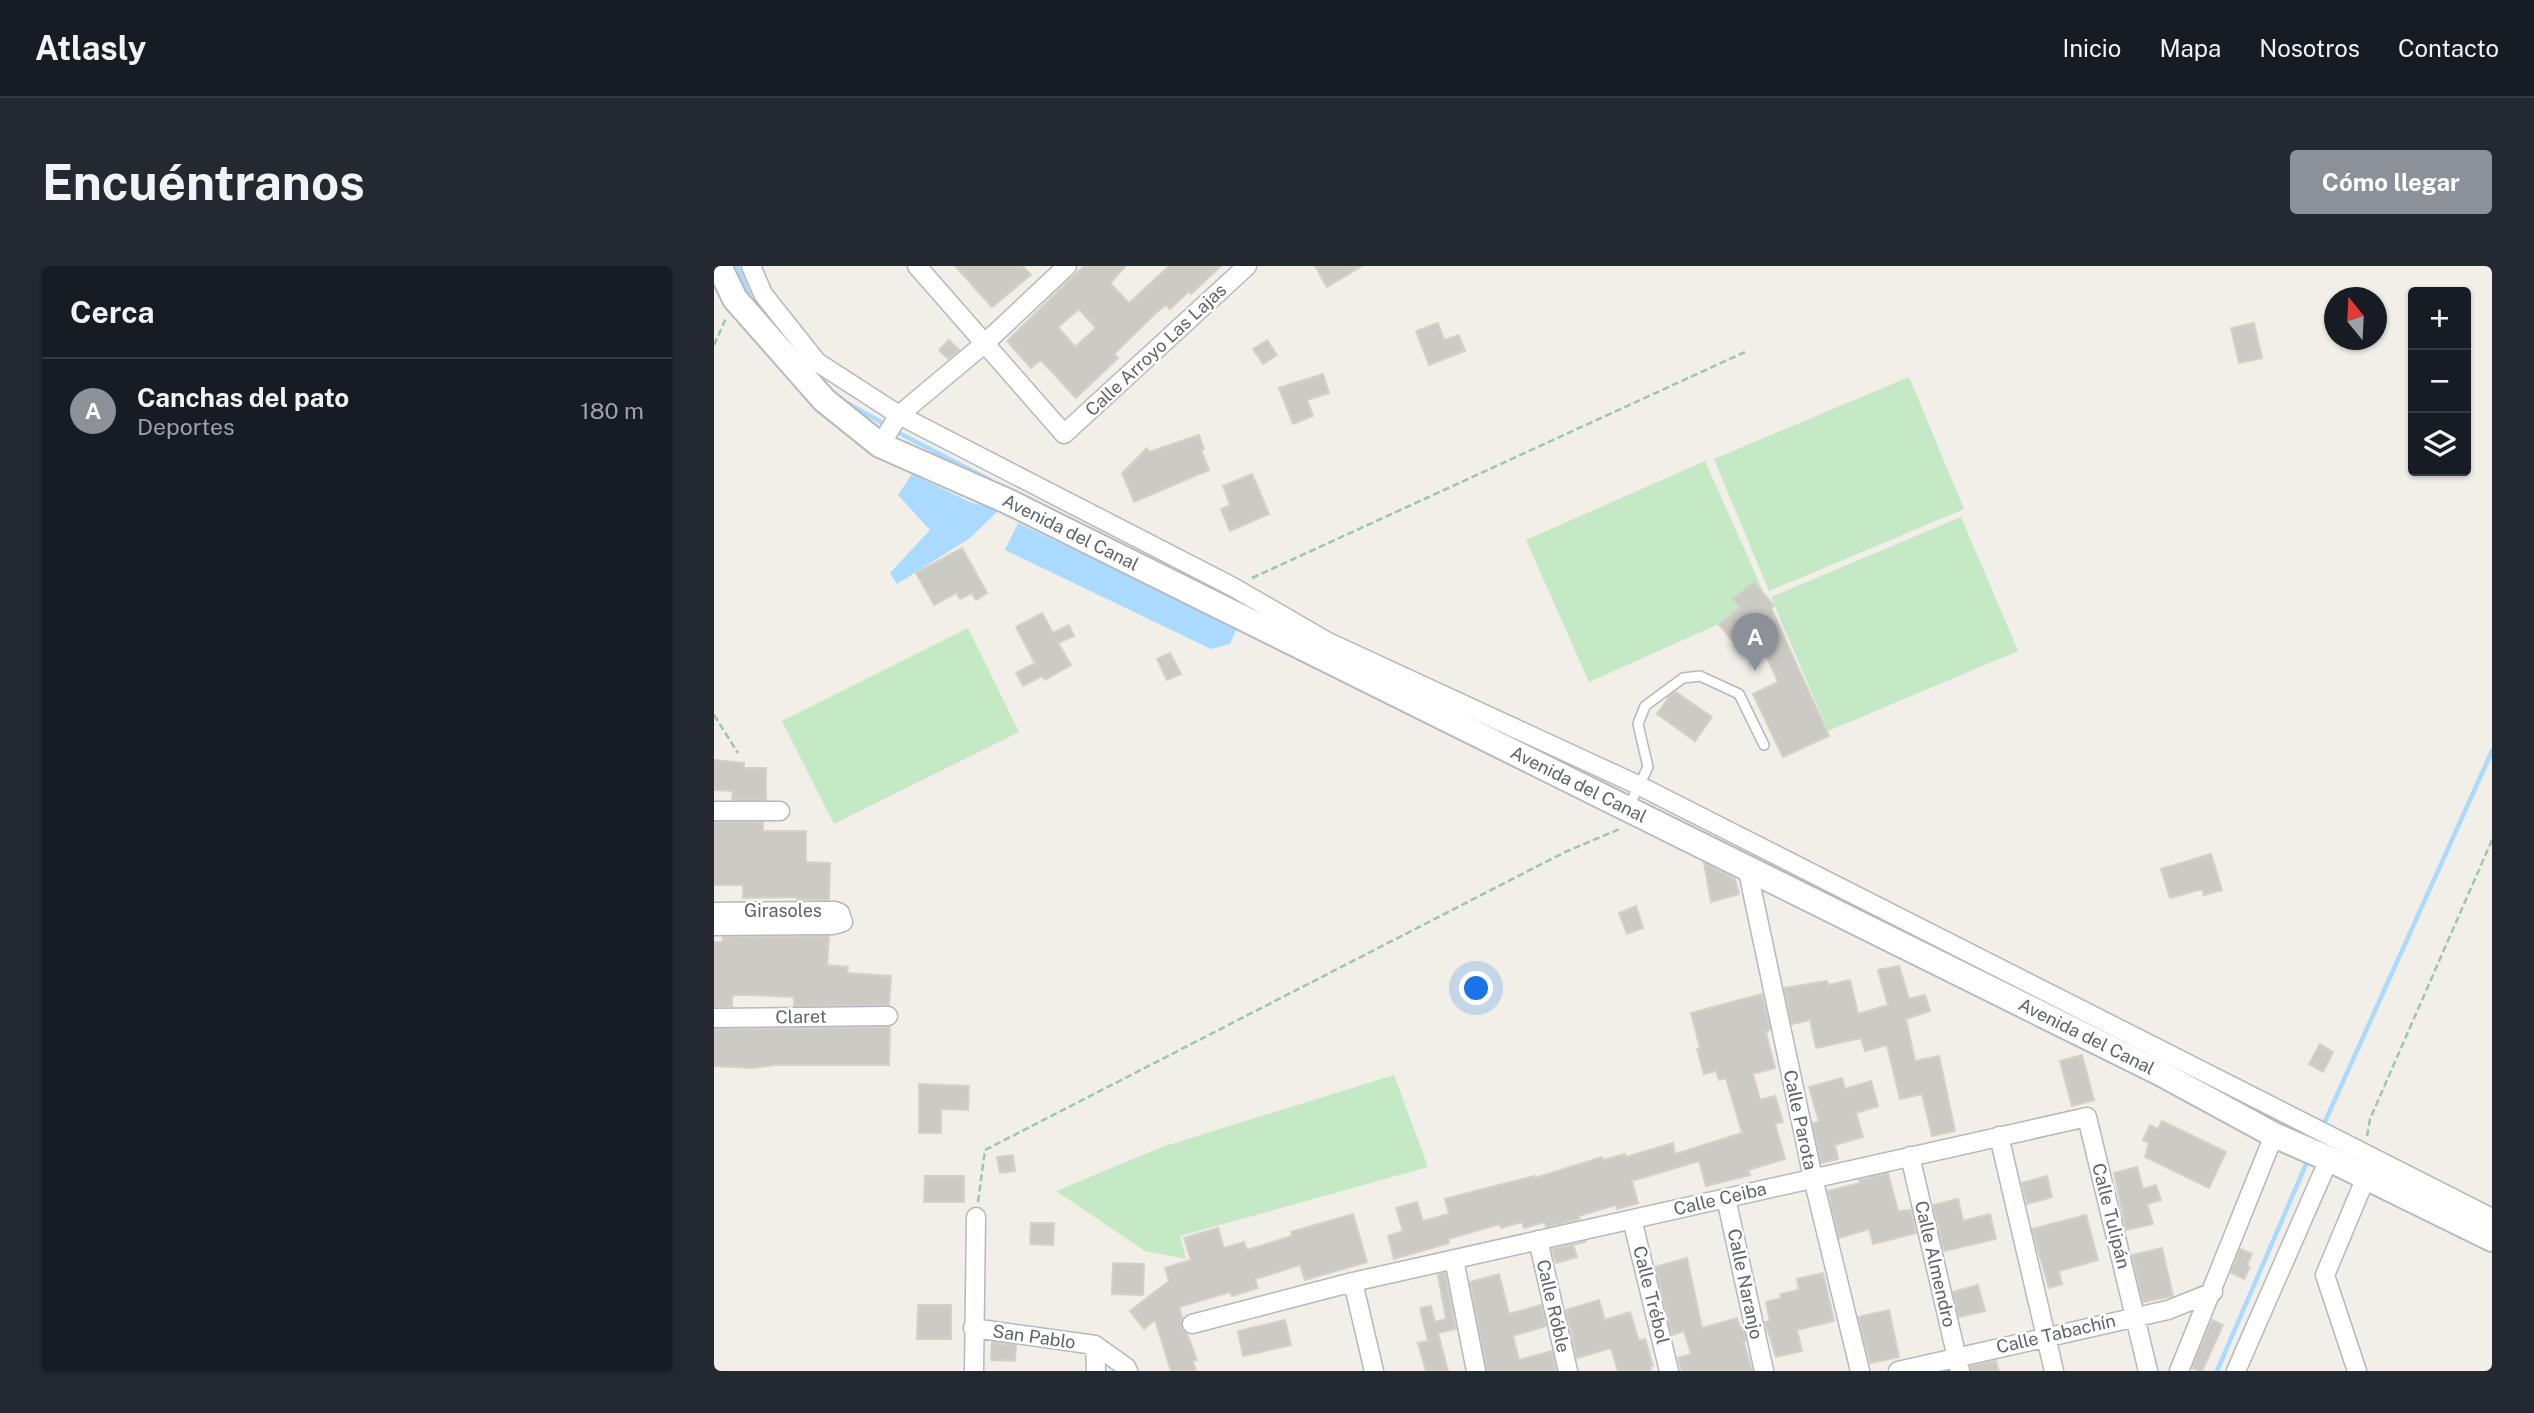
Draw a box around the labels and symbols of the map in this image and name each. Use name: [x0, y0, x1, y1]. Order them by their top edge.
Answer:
street label: Calle Arroyo Las Lajas: [1081, 279, 1230, 420]
north arrow: [2324, 287, 2387, 350]
street label: Avenida del Canal: [999, 490, 1142, 575]
pin: A: [1732, 613, 1778, 671]
street label: Avenida del Canal: [1507, 742, 1650, 827]
street label: Girasoles: [744, 900, 822, 921]
your location: [1459, 971, 1493, 1005]
street label: Avenida del Canal: [2015, 994, 2158, 1079]
street label: Claret: [775, 1006, 827, 1027]
street label: Calle Parota: [1780, 1068, 1821, 1172]
street label: Calle Tulipán: [2088, 1161, 2135, 1271]
street label: Calle Ceiba: [1671, 1178, 1768, 1219]
street label: Calle Almendro: [1911, 1199, 1960, 1329]
street label: Calle Naranjo: [1724, 1227, 1767, 1341]
street label: Calle Trébol: [1629, 1244, 1674, 1346]
street label: Calle Róble: [1533, 1257, 1574, 1354]
street label: Calle Tabachín: [1994, 1310, 2118, 1357]
street label: San Pablo: [991, 1320, 1077, 1353]

